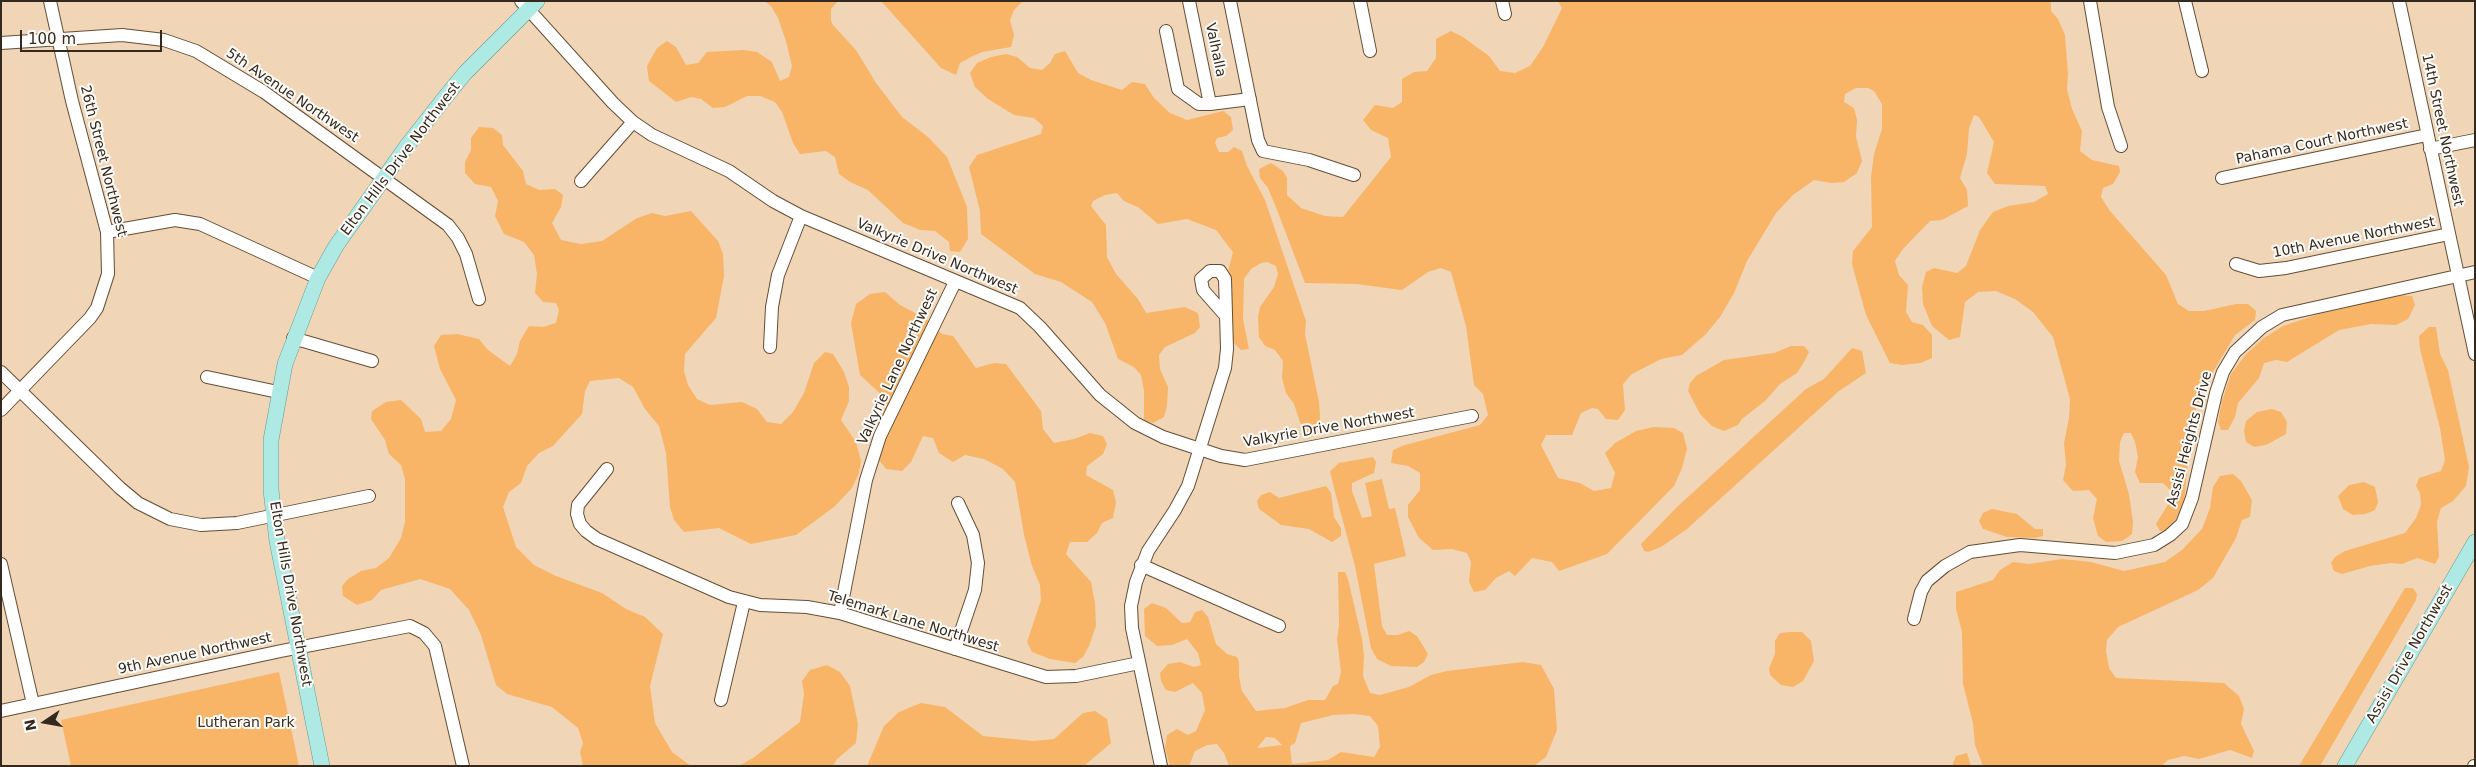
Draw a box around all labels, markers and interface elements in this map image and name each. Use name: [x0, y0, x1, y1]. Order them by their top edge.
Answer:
scale bar: [22, 20, 165, 52]
street label: Valhalla: [1201, 21, 1229, 79]
text: 100 m: [28, 30, 76, 48]
street label: 5th Avenue Northwest: [223, 45, 361, 147]
street label: 14th Street Northwest: [2418, 52, 2466, 208]
street label: Elton Hills Drive Northwest: [338, 79, 464, 239]
street label: 26th Street Northwest: [76, 83, 130, 239]
street label: Pahama Court Northwest: [2234, 116, 2410, 168]
street label: 10th Avenue Northwest: [2271, 214, 2437, 262]
street label: Valkyrie Drive Northwest: [854, 215, 1020, 299]
street label: Valkyrie Lane Northwest: [854, 286, 942, 448]
street label: Assisi Heights Drive: [2164, 370, 2216, 508]
street label: Valkyrie Drive Northwest: [1242, 405, 1416, 451]
street label: Elton Hills Drive Northwest: [265, 500, 315, 688]
street label: Assisi Drive Northwest: [2363, 582, 2457, 726]
street label: Telemark Lane Northwest: [825, 588, 1001, 656]
street label: 9th Avenue Northwest: [117, 630, 273, 678]
north arrow: [20, 697, 70, 747]
park label: Lutheran Park: [197, 715, 295, 731]
text: N: [21, 718, 39, 733]

